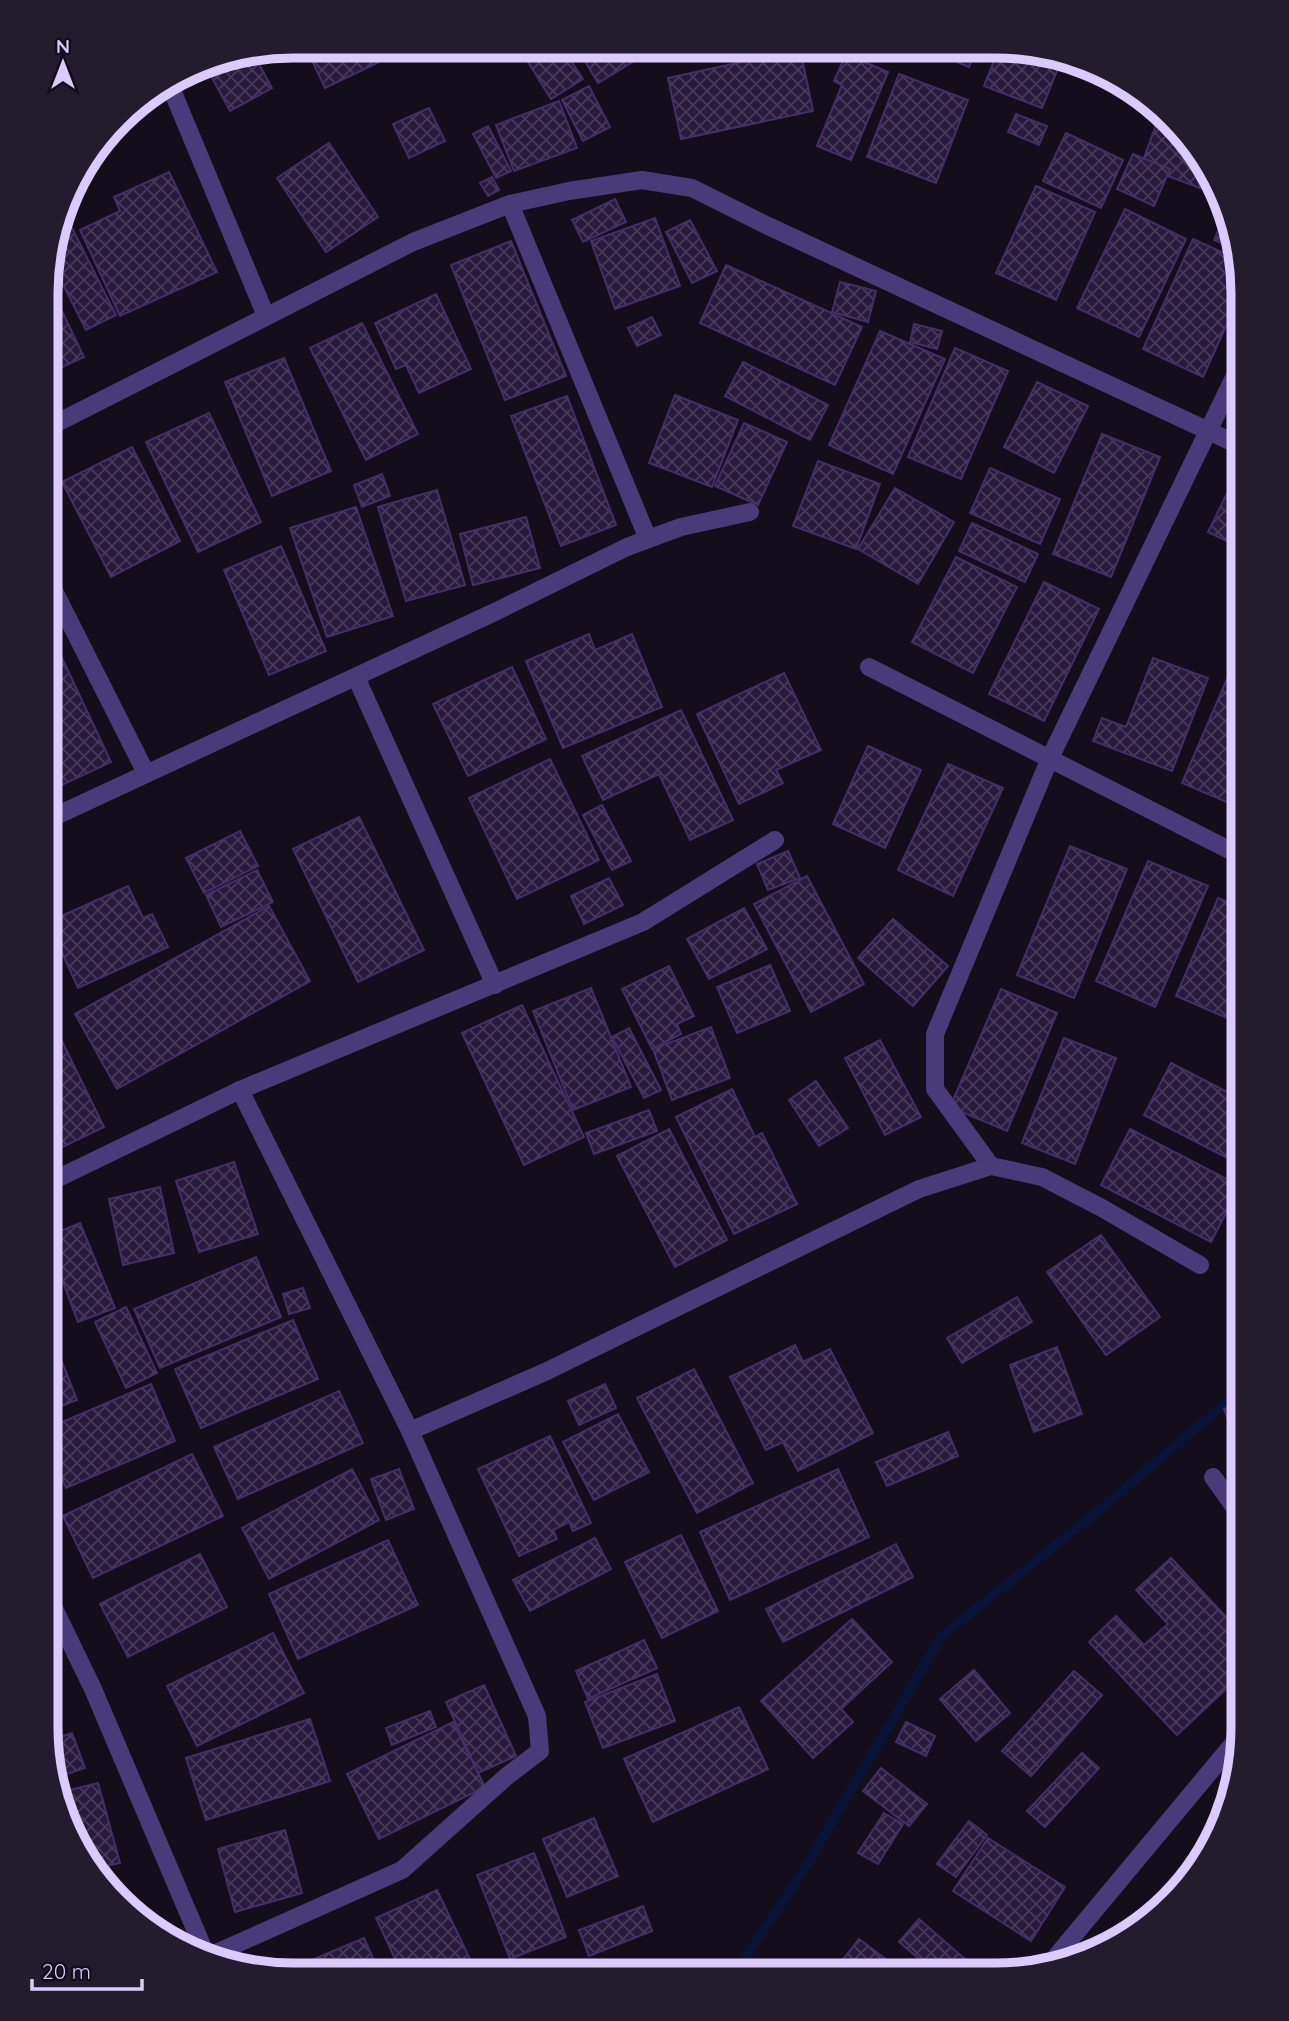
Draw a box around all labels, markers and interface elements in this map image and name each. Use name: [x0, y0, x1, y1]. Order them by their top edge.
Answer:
north arrow: [28, 28, 98, 98]
text: N: [56, 34, 70, 58]
scale bar: [32, 1948, 142, 1992]
text: 20 m: [42, 1958, 91, 1984]

